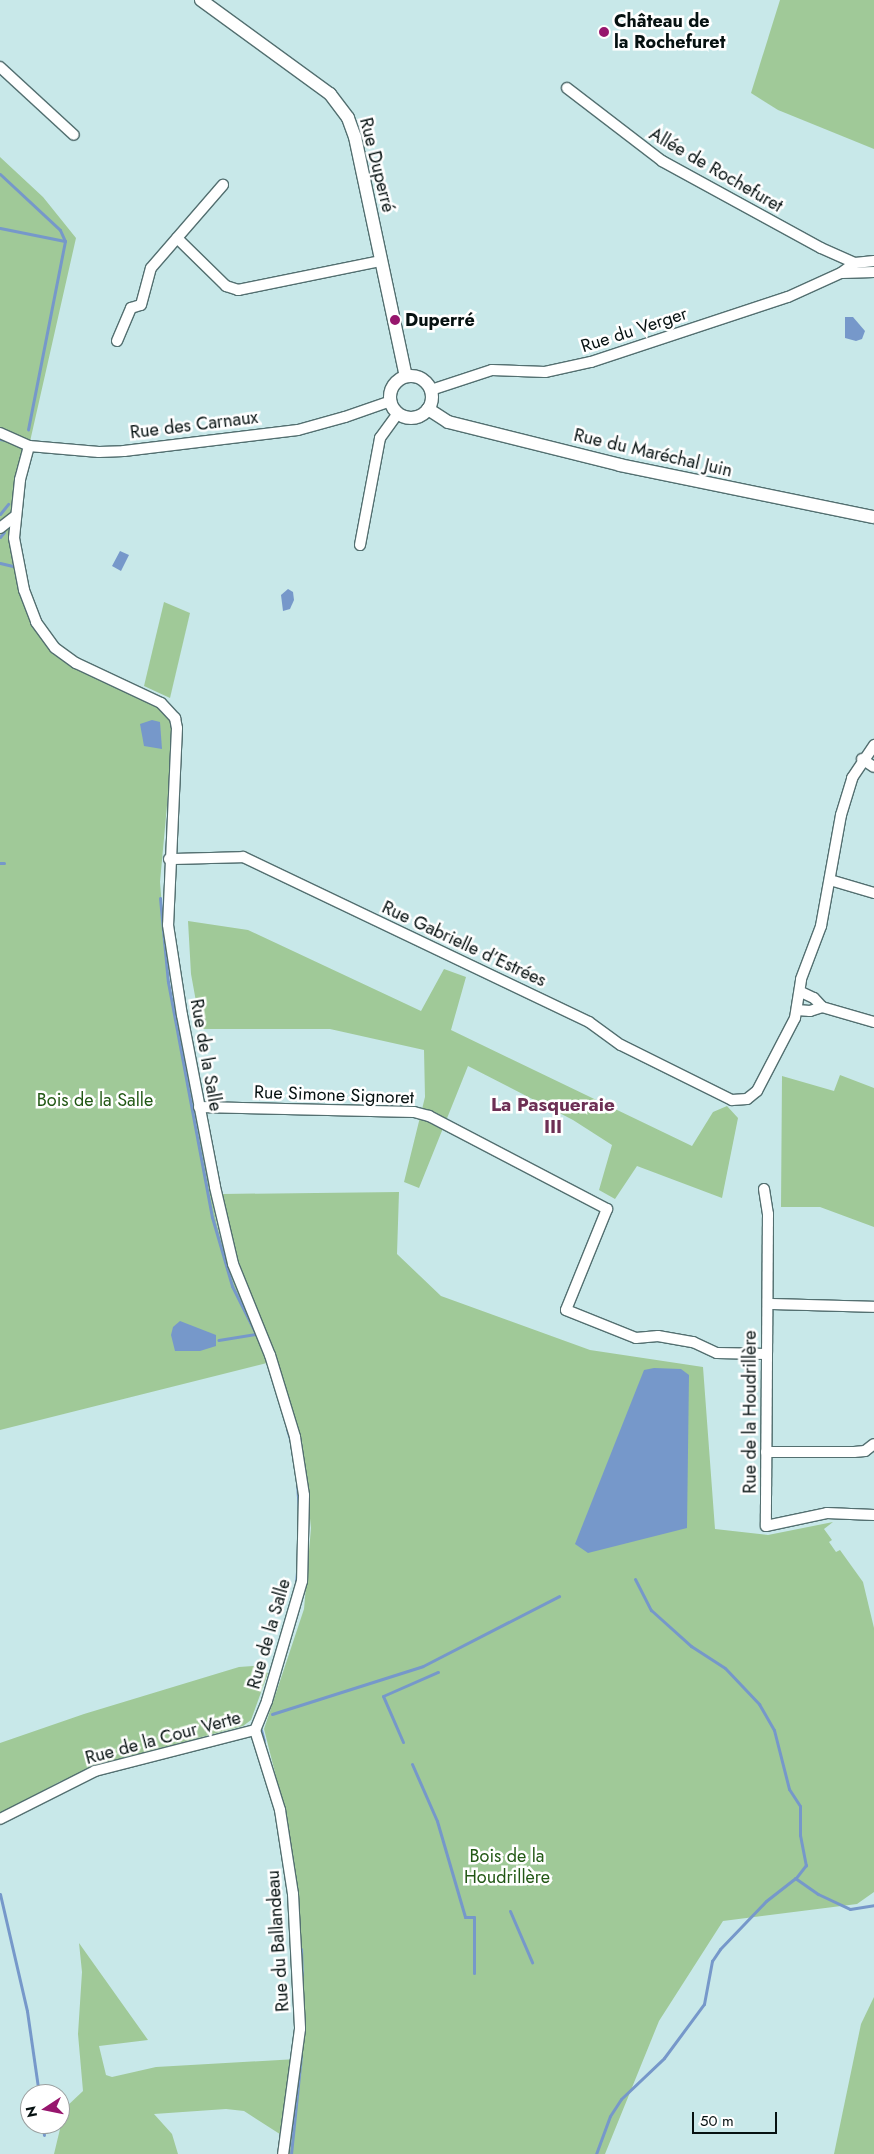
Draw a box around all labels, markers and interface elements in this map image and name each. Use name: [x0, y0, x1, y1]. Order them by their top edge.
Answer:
place label: Château de la Rochefuret: [614, 11, 725, 54]
marker: Château de la Rochefuret: [598, 26, 610, 38]
street label: Rue Duperré: [355, 115, 399, 215]
street label: Allée de Rochefuret: [645, 123, 787, 217]
street label: Rue du Verger: [578, 303, 690, 357]
place label: Duperré: [405, 309, 475, 331]
marker: Duperré: [389, 314, 401, 326]
street label: Rue des Carnaux: [129, 406, 259, 444]
street label: Rue du Maréchal Juin: [572, 424, 734, 482]
street label: Rue Gabrielle d’Estrées: [379, 896, 549, 992]
street label: Rue de la Salle: [186, 997, 226, 1113]
street label: Rue Simone Signoret: [254, 1081, 414, 1109]
park label: Bois de la Salle: [37, 1089, 153, 1111]
district label: La Pasqueraie III: [491, 1094, 615, 1138]
street label: Rue de la Houdrillère: [739, 1330, 761, 1494]
street label: Rue de la Salle: [243, 1577, 295, 1691]
street label: Rue de la Cour Verte: [83, 1707, 243, 1769]
park label: Bois de la Houdrillère: [464, 1846, 550, 1888]
street label: Rue du Ballandeau: [262, 1869, 294, 2013]
north arrow: [20, 2084, 70, 2134]
scale bar: [694, 2102, 779, 2134]
text: N: [20, 2104, 42, 2119]
text: 50 m: [700, 2110, 734, 2132]

